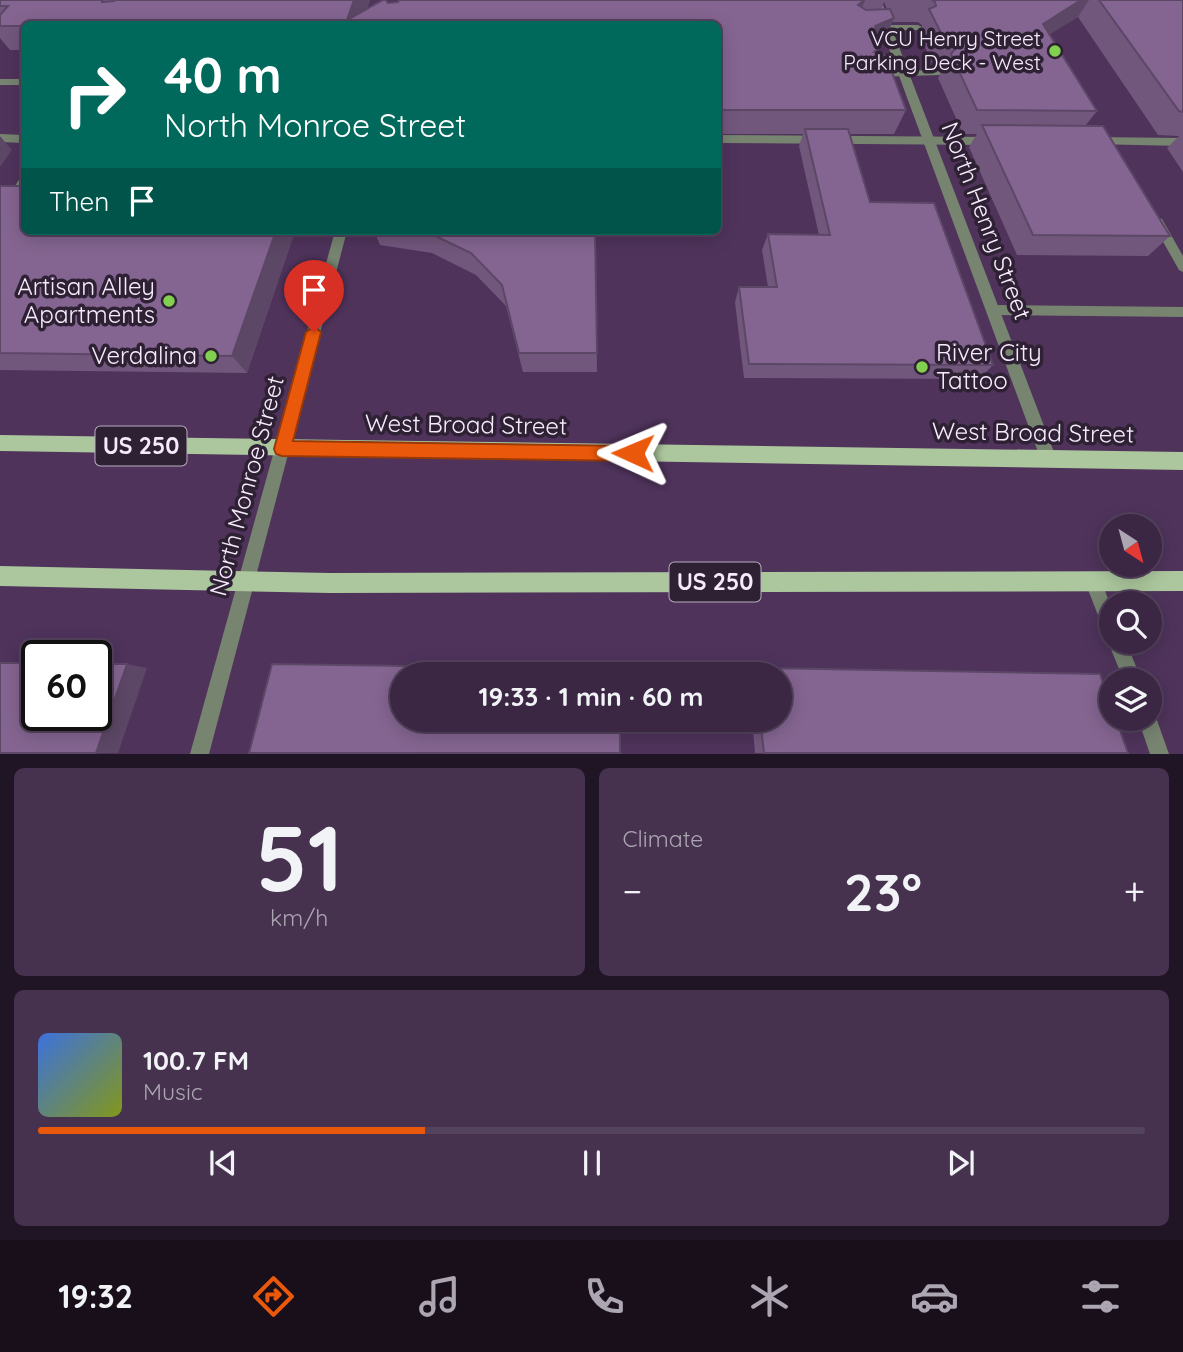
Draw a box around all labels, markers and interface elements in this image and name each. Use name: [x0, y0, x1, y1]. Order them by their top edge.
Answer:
place label: VCU Henry Street Parking Deck - West: [843, 25, 1041, 75]
marker: VCU Henry Street Parking Deck - West: [1047, 43, 1063, 59]
text: 40 m: [164, 44, 282, 105]
icon: right: [49, 49, 140, 140]
text: North Monroe Street: [164, 105, 466, 145]
street label: North Henry Street: [935, 118, 1038, 324]
icon: arrive: [123, 182, 161, 220]
text: Then: [49, 185, 109, 218]
pin: [284, 260, 344, 332]
place label: Artisan Alley Apartments: [17, 271, 155, 329]
icon: arrive: [295, 271, 333, 309]
marker: Artisan Alley Apartments: [161, 293, 177, 309]
place label: River City Tattoo: [936, 337, 1042, 395]
place label: Verdalina: [91, 340, 197, 370]
marker: Verdalina: [203, 348, 219, 364]
marker: River City Tattoo: [914, 359, 930, 375]
street label: North Monroe Street: [202, 372, 290, 599]
street label: West Broad Street: [365, 407, 567, 441]
street label: West Broad Street: [932, 415, 1134, 449]
position arrow: [596, 416, 670, 490]
road number: US 250: [96, 426, 186, 466]
north arrow: [1099, 514, 1162, 578]
map controls: [1099, 514, 1162, 731]
road number: US 250: [670, 562, 760, 602]
button: search: [1099, 591, 1162, 654]
speed limit sign: 60: [21, 640, 112, 731]
button: layers: [1099, 668, 1162, 731]
text: 19:33 · 1 min · 60 m: [478, 680, 704, 713]
text: 51: [255, 800, 343, 914]
text: Climate: [623, 824, 703, 853]
text: 23°: [844, 859, 922, 924]
text: −: [623, 867, 642, 915]
text: +: [1124, 867, 1145, 915]
text: km/h: [270, 903, 328, 932]
text: 100.7 FM: [143, 1044, 249, 1077]
text: Music: [143, 1077, 203, 1106]
icon: previous: [204, 1144, 242, 1182]
icon: pause: [573, 1144, 611, 1182]
icon: next: [942, 1144, 980, 1182]
icon: directions: [249, 1272, 298, 1321]
icon: music: [415, 1272, 464, 1321]
icon: phone: [580, 1272, 629, 1321]
icon: climate: [745, 1272, 794, 1321]
icon: car: [910, 1272, 959, 1321]
icon: filters: [1076, 1272, 1125, 1321]
text: 19:32: [58, 1276, 133, 1316]

